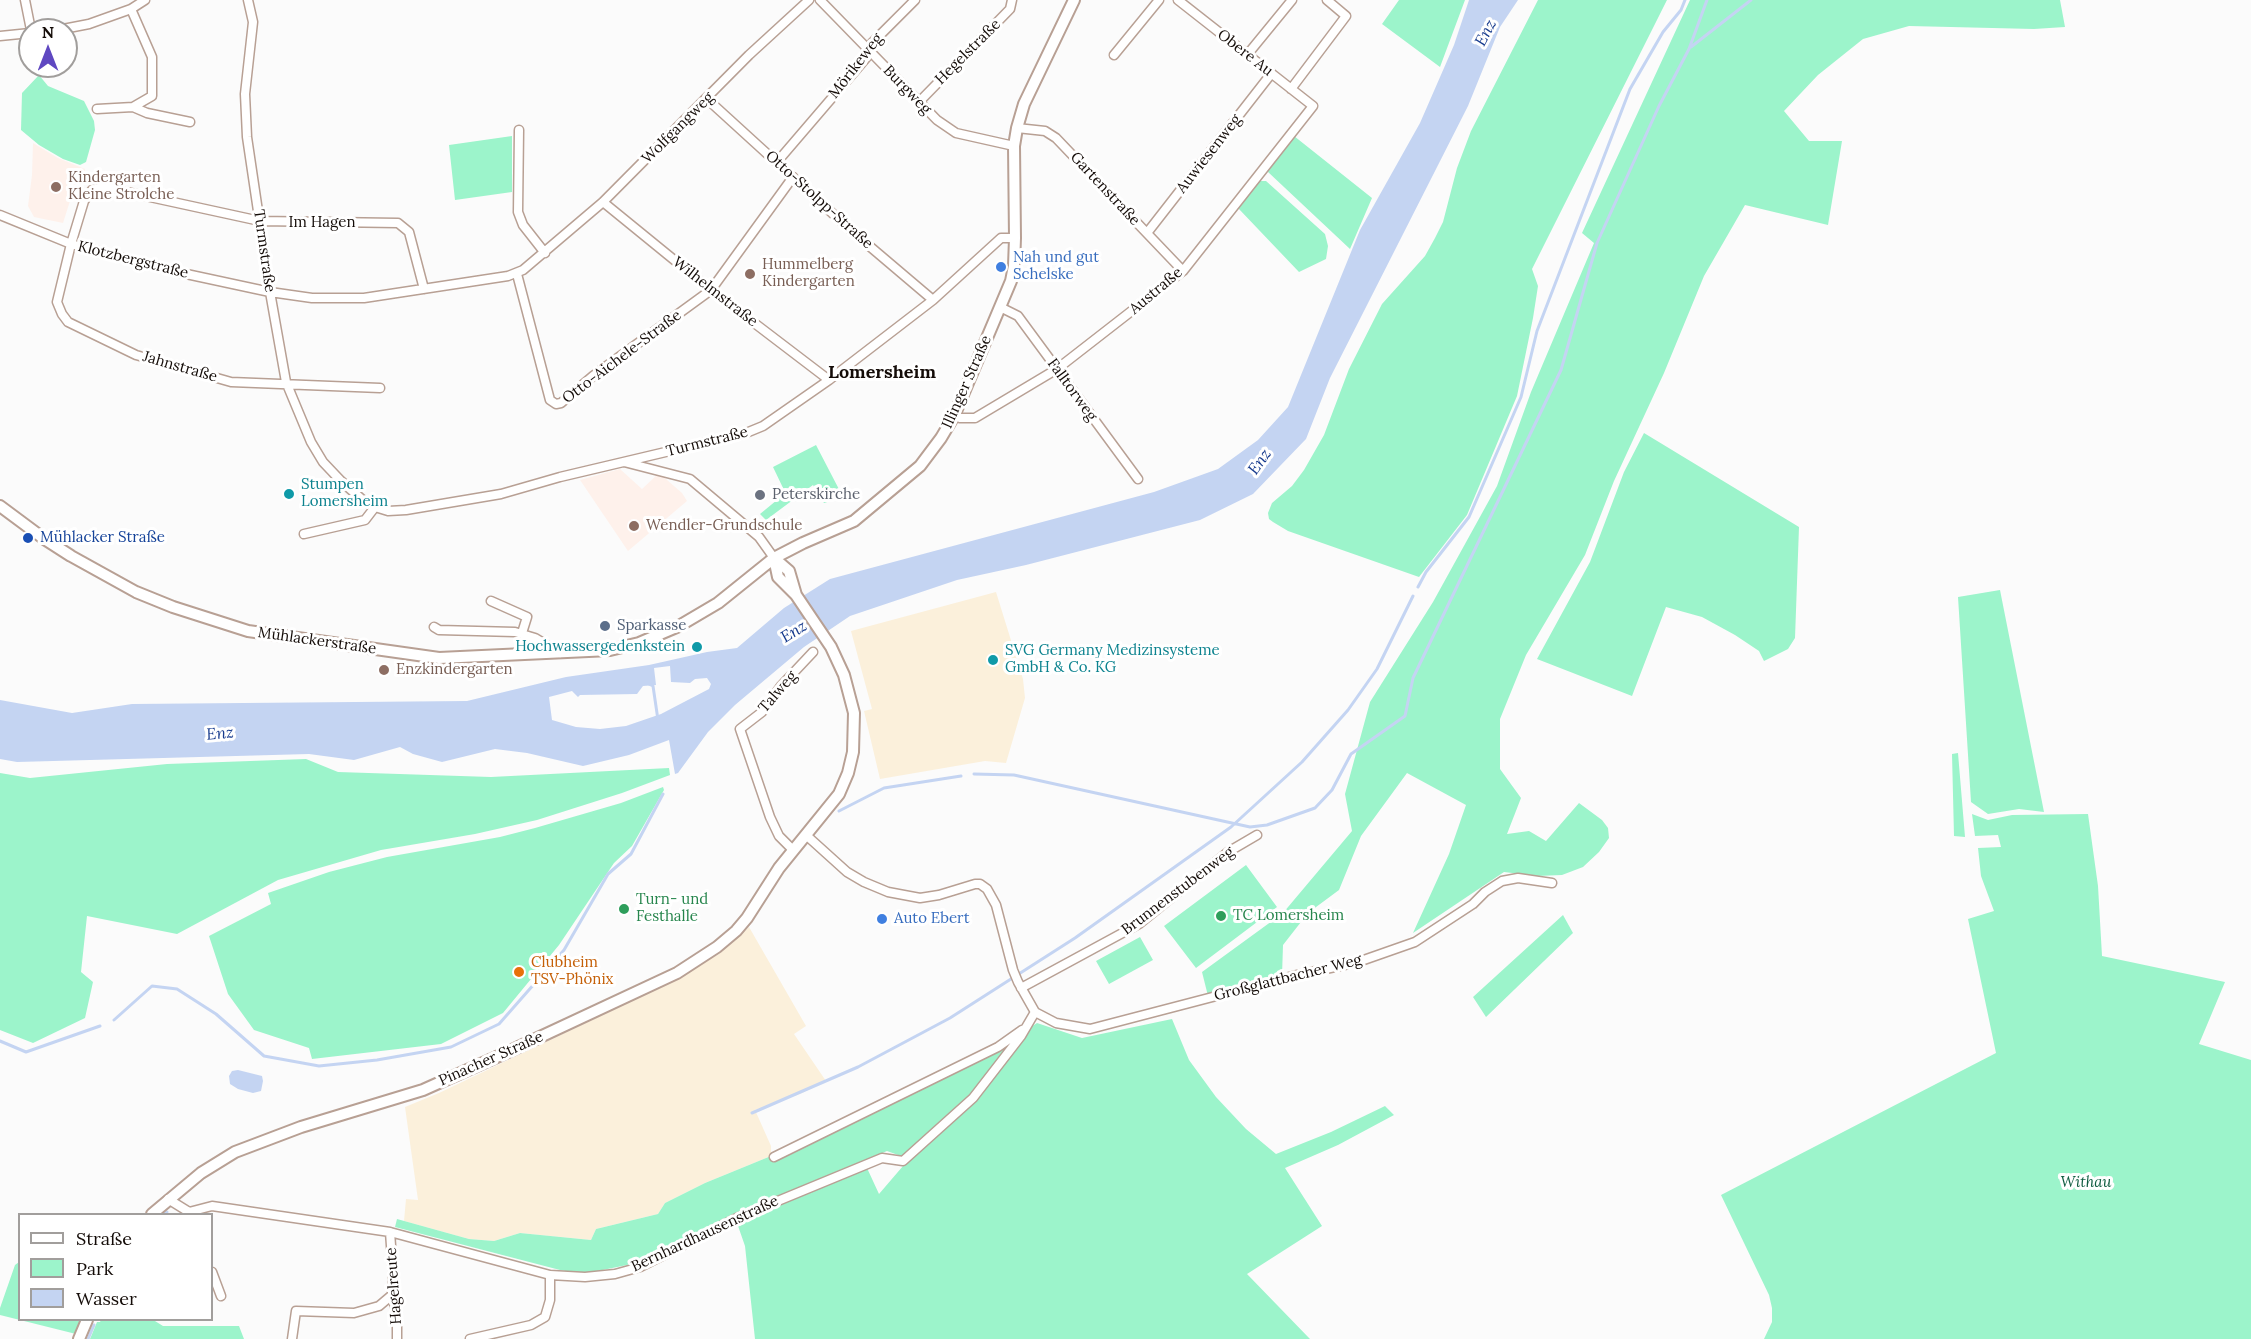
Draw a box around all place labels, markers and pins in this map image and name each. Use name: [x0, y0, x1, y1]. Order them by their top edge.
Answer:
place label: Kindergarten Kleine Strolche: [68, 169, 174, 204]
marker: Kindergarten Kleine Strolche: [49, 180, 63, 194]
place label: Nah und gut Schelske: [1013, 249, 1099, 284]
place label: Hummelberg Kindergarten: [762, 256, 855, 291]
marker: Nah und gut Schelske: [994, 260, 1008, 274]
marker: Hummelberg Kindergarten: [743, 267, 757, 281]
place label: Stumpen Lomersheim: [301, 476, 388, 511]
place label: Peterskirche: [772, 486, 860, 504]
marker: Stumpen Lomersheim: [282, 487, 296, 501]
marker: Peterskirche: [753, 488, 767, 502]
place label: Wendler-Grundschule: [646, 517, 802, 535]
marker: Wendler-Grundschule: [627, 519, 641, 533]
place label: Mühlacker Straße: [40, 529, 165, 547]
marker: Mühlacker Straße: [21, 531, 35, 545]
place label: Sparkasse: [617, 617, 686, 635]
marker: Sparkasse: [598, 619, 612, 633]
place label: Hochwassergedenkstein: [515, 638, 685, 656]
marker: Hochwassergedenkstein: [690, 640, 704, 654]
place label: SVG Germany Medizinsysteme GmbH & Co. KG: [1005, 642, 1220, 677]
marker: SVG Germany Medizinsysteme GmbH & Co. KG: [986, 653, 1000, 667]
place label: Enzkindergarten: [396, 661, 513, 679]
marker: Enzkindergarten: [377, 663, 391, 677]
place label: Turn- und Festhalle: [636, 891, 708, 926]
marker: Turn- und Festhalle: [617, 902, 631, 916]
place label: TC Lomersheim: [1233, 907, 1344, 925]
marker: TC Lomersheim: [1214, 909, 1228, 923]
place label: Auto Ebert: [894, 910, 969, 928]
marker: Auto Ebert: [875, 912, 889, 926]
place label: Clubheim TSV-Phönix: [531, 954, 614, 989]
marker: Clubheim TSV-Phönix: [512, 965, 526, 979]

